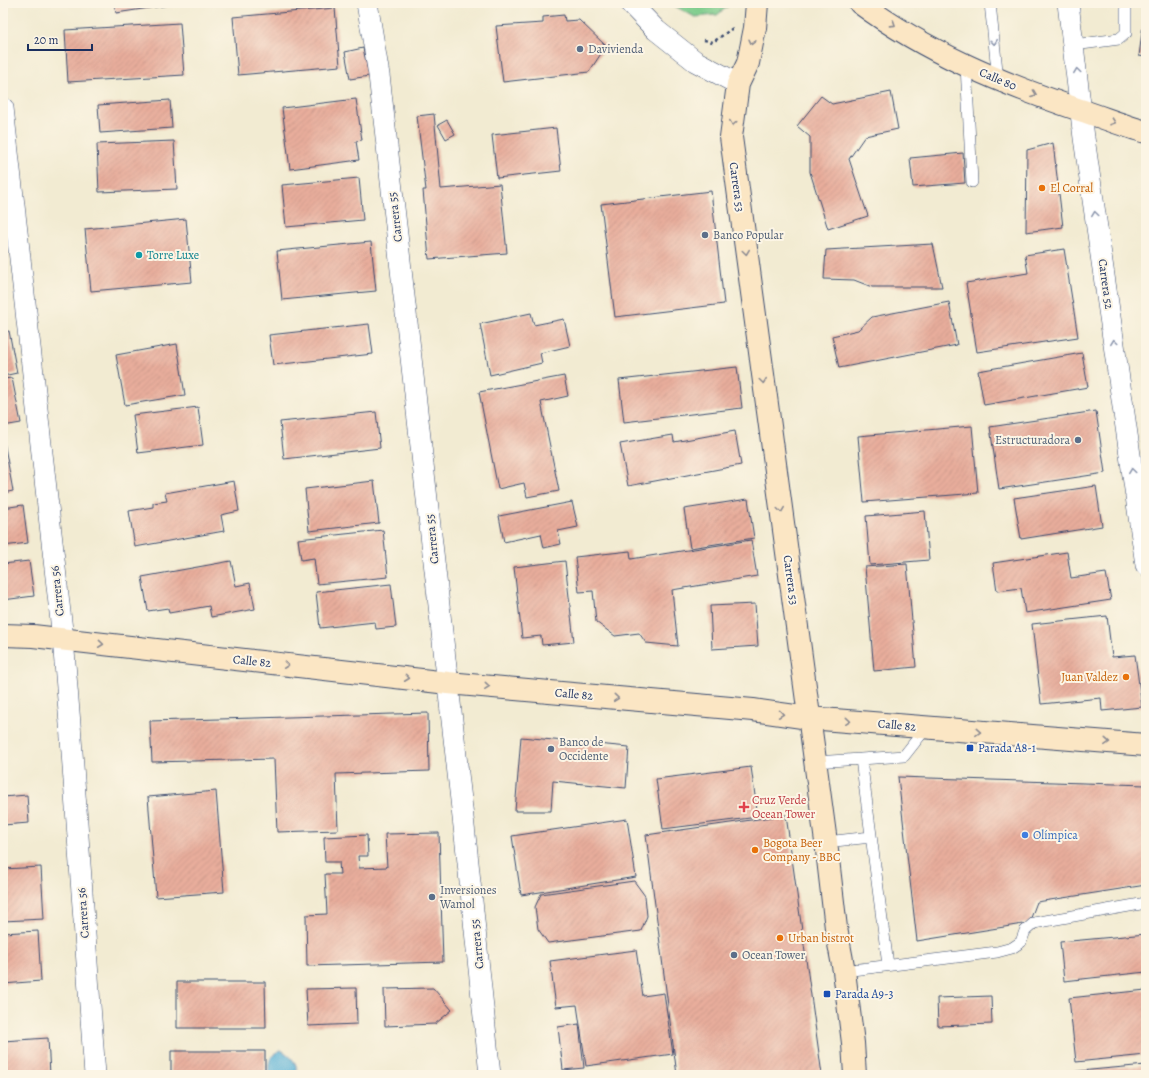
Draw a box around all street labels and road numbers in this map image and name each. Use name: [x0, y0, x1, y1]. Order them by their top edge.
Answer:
street label: Calle 80: [977, 64, 1019, 94]
street label: Carrera 53: [726, 161, 748, 213]
street label: Carrera 55: [384, 191, 406, 243]
street label: Carrera 52: [1095, 258, 1118, 311]
street label: Carrera 55: [421, 513, 443, 565]
street label: Carrera 53: [780, 554, 802, 606]
street label: Carrera 56: [46, 565, 68, 617]
street label: Calle 82: [232, 651, 272, 671]
street label: Calle 82: [554, 684, 594, 704]
street label: Calle 82: [877, 715, 917, 735]
street label: Carrera 56: [73, 887, 93, 939]
street label: Carrera 55: [466, 918, 488, 970]

